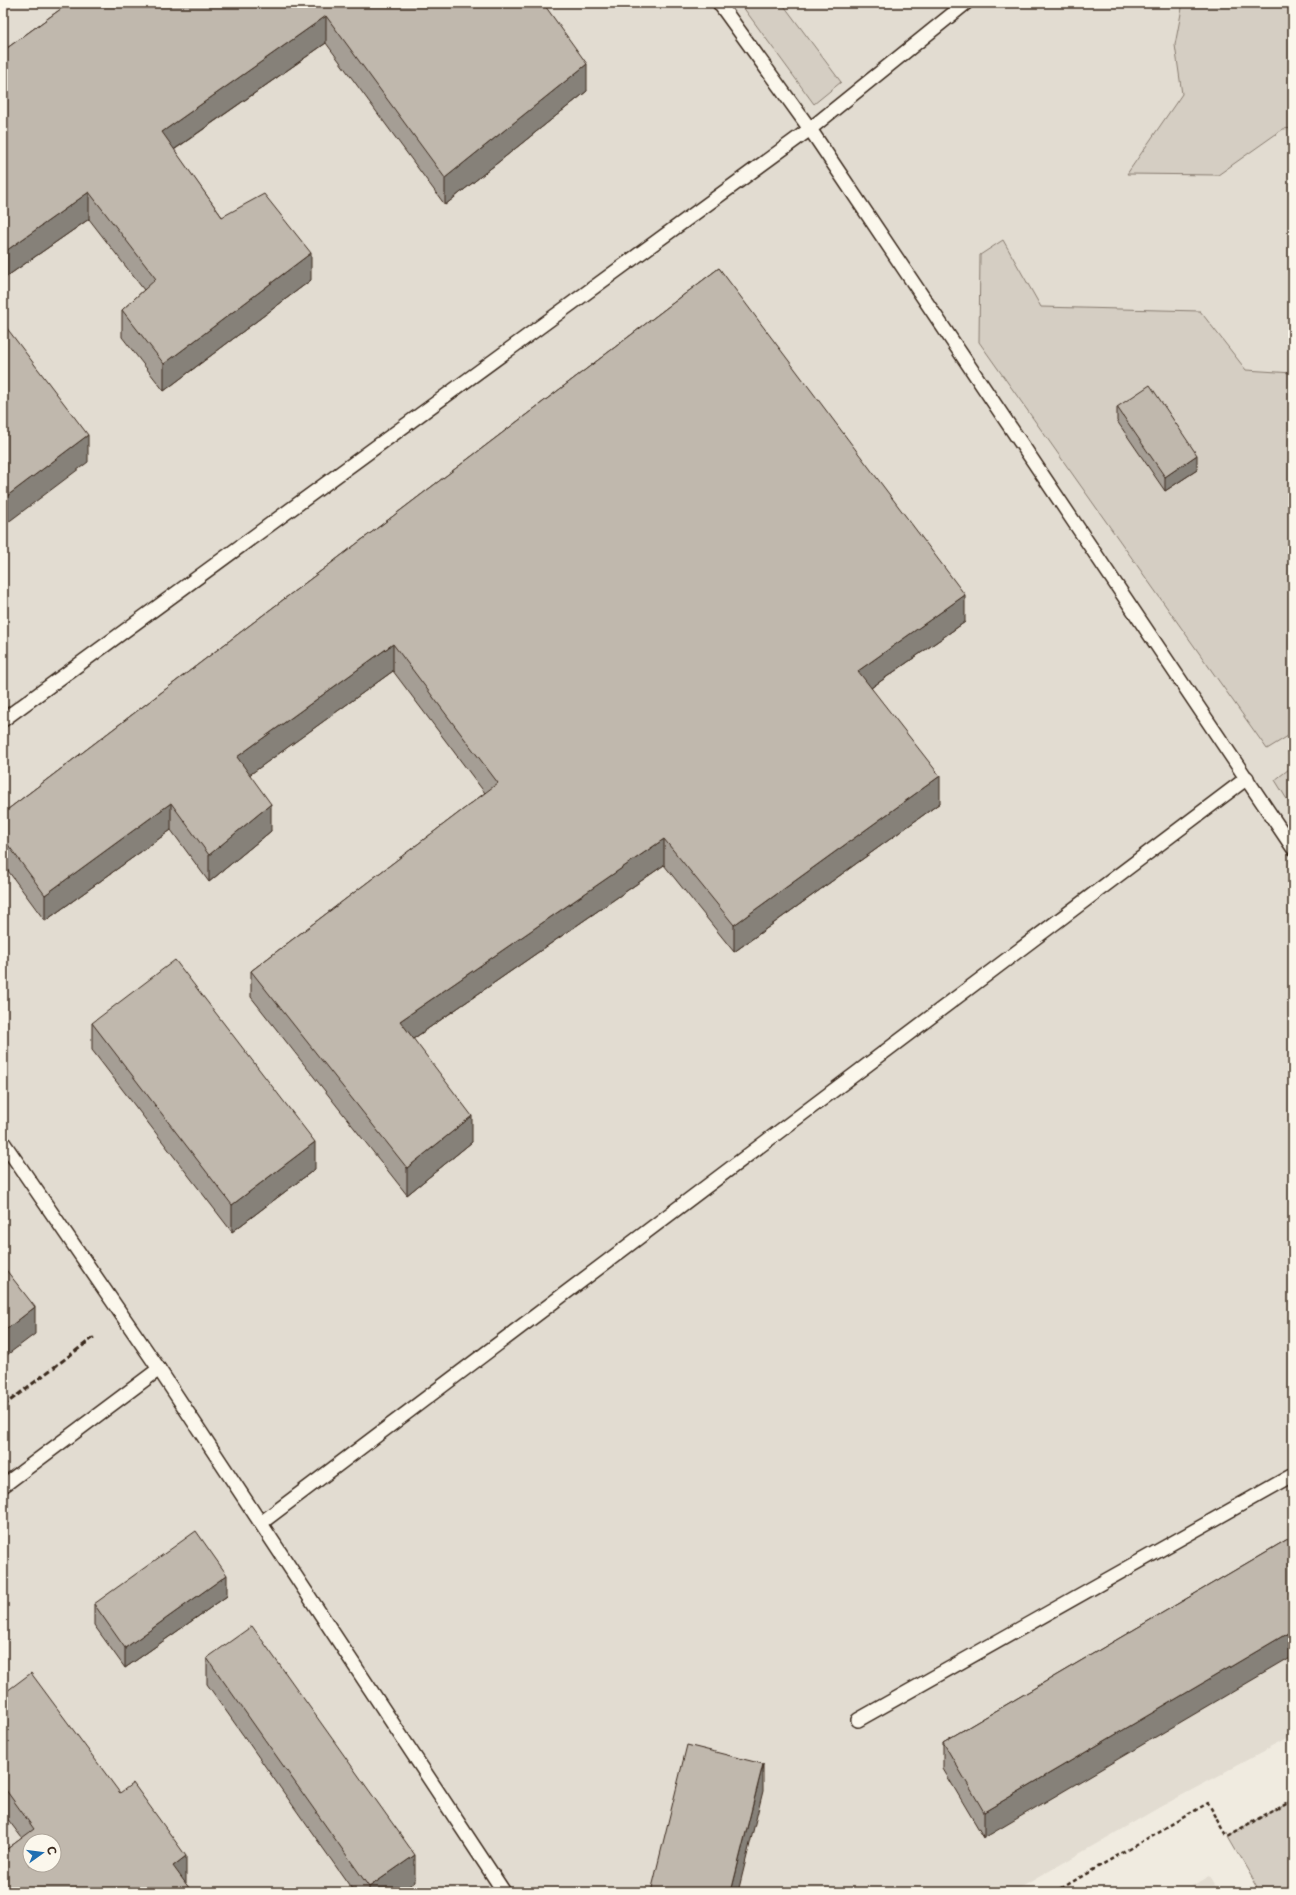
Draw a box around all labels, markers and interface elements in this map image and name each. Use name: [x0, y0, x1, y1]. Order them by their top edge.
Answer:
north arrow: [22, 1833, 62, 1873]
text: С: [43, 1844, 61, 1857]

